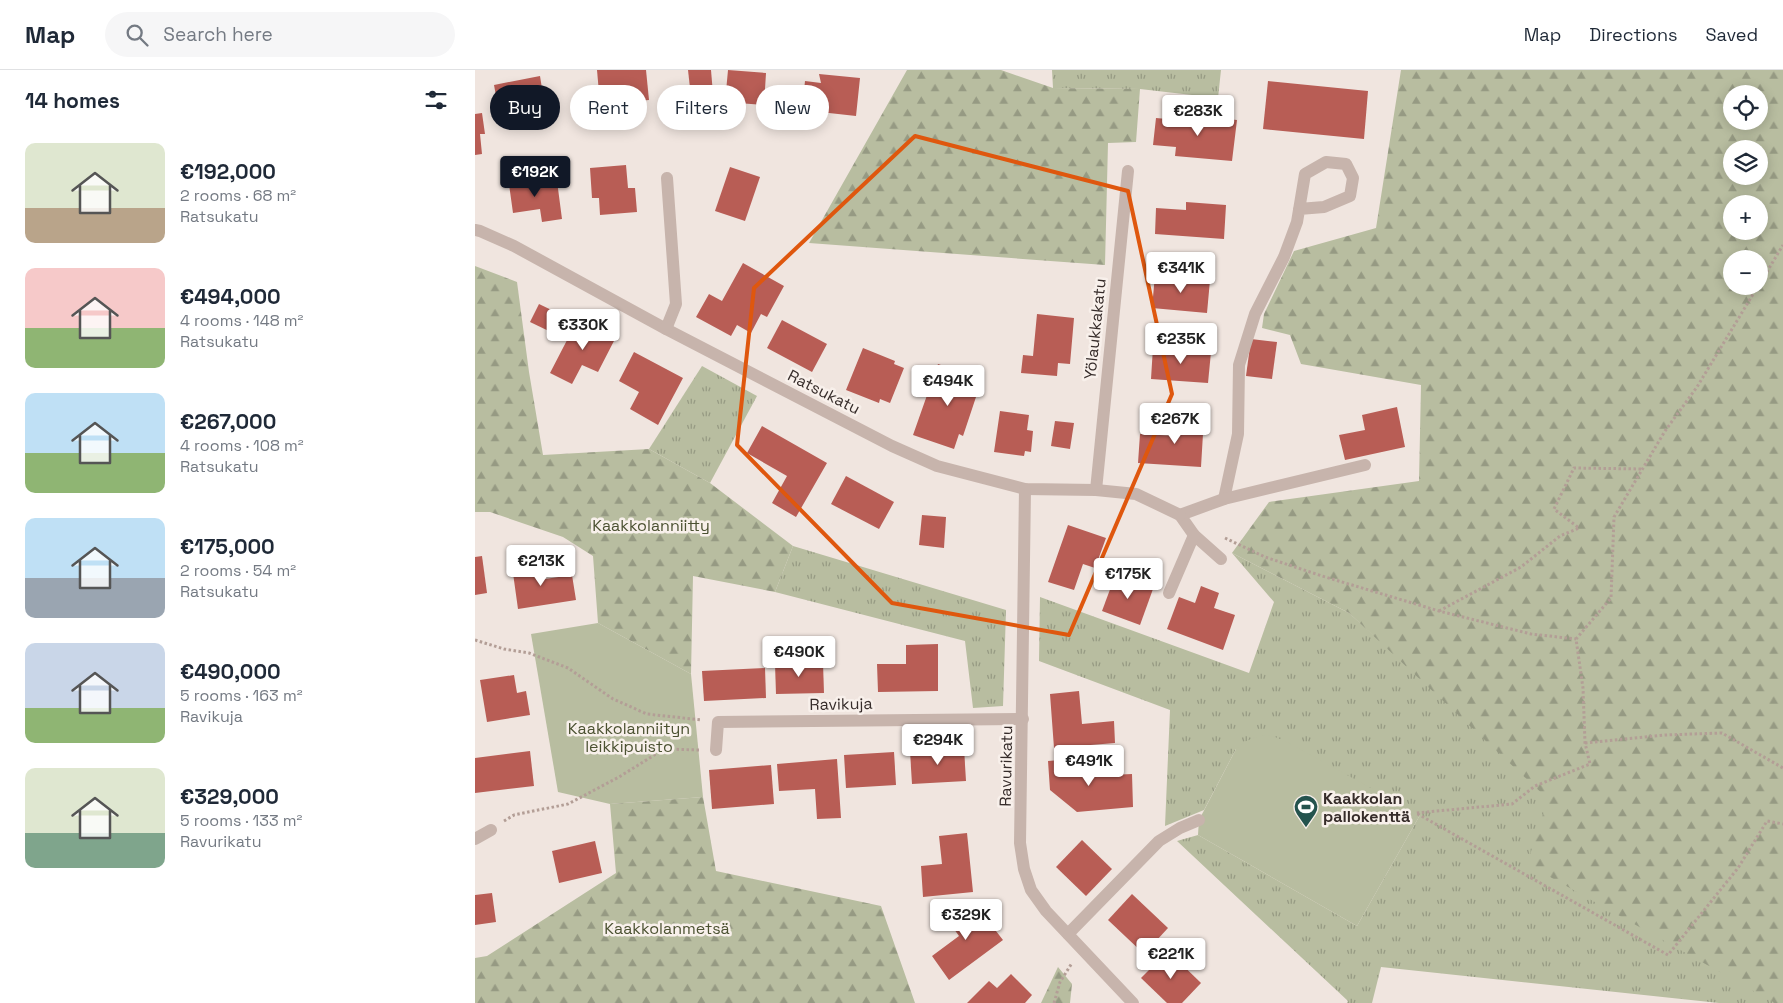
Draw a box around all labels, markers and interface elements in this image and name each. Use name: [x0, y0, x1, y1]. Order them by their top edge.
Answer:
search box: [105, 12, 455, 57]
text: Map: [25, 19, 75, 50]
icon: search: [123, 21, 151, 49]
text: Search here: [163, 22, 273, 47]
text: Map: [1524, 23, 1561, 46]
text: Directions: [1589, 23, 1678, 46]
text: Saved: [1706, 23, 1758, 46]
chip: Buy: [490, 85, 560, 130]
chip: Rent: [570, 85, 647, 130]
chip: Filters: [657, 85, 746, 130]
chip: New: [756, 85, 829, 130]
map controls: [1723, 85, 1768, 295]
button: locate: [1723, 85, 1768, 130]
icon: filters: [422, 86, 450, 114]
text: 14 homes: [25, 87, 120, 114]
pin: €283K: [1163, 94, 1233, 137]
text: €283K: [1173, 100, 1223, 121]
button: layers: [1723, 140, 1768, 185]
pin: €192K: [500, 156, 570, 198]
text: €192,000: [180, 158, 276, 185]
text: €192K: [511, 161, 559, 182]
icon: home: [65, 163, 125, 223]
text: 2 rooms · 68 m²: [180, 185, 296, 206]
button: +: [1723, 195, 1768, 240]
text: Ratsukatu: [180, 206, 259, 227]
button: −: [1723, 250, 1768, 295]
pin: €341K: [1146, 252, 1216, 294]
text: €341K: [1157, 257, 1205, 278]
street label: Yölaukkakatu: [1079, 277, 1111, 381]
text: €494,000: [180, 283, 281, 310]
icon: home: [65, 288, 125, 348]
pin: €330K: [548, 308, 618, 351]
text: 4 rooms · 148 m²: [180, 310, 303, 331]
text: €330K: [558, 314, 608, 335]
pin: €235K: [1146, 322, 1216, 365]
text: €235K: [1156, 328, 1206, 349]
text: Ratsukatu: [180, 331, 259, 352]
pin: €494K: [913, 364, 983, 407]
street label: Ratsukatu: [784, 365, 864, 419]
text: €494K: [922, 370, 974, 391]
pin: €267K: [1140, 402, 1210, 445]
text: €267,000: [180, 408, 276, 435]
text: €267K: [1151, 408, 1199, 429]
icon: home: [65, 413, 125, 473]
text: 4 rooms · 108 m²: [180, 435, 304, 456]
text: Ratsukatu: [180, 456, 259, 477]
park label: Kaakkolanniitty: [592, 515, 710, 536]
text: €175,000: [180, 533, 275, 560]
icon: home: [65, 538, 125, 598]
pin: €213K: [506, 544, 576, 587]
text: €213K: [517, 550, 565, 571]
pin: €175K: [1093, 558, 1163, 600]
text: 2 rooms · 54 m²: [180, 560, 296, 581]
text: €175K: [1105, 563, 1151, 584]
text: Ratsukatu: [180, 581, 259, 602]
pin: €490K: [764, 636, 834, 678]
text: €490K: [773, 641, 825, 662]
text: €490,000: [180, 658, 281, 685]
icon: home: [65, 663, 125, 723]
text: 5 rooms · 163 m²: [180, 685, 303, 706]
street label: Ravikuja: [809, 693, 873, 715]
text: Ravikuja: [180, 706, 243, 727]
park label: Kaakkolanniityn leikkipuisto: [568, 718, 690, 757]
pin: €294K: [903, 724, 973, 766]
street label: Ravurikatu: [995, 725, 1017, 807]
text: €294K: [913, 729, 963, 750]
pin: €491K: [1054, 744, 1124, 787]
text: €491K: [1065, 750, 1113, 771]
text: €329,000: [180, 783, 279, 810]
icon: home: [65, 788, 125, 848]
place label: Kaakkolan pallokenttä: [1323, 788, 1410, 827]
sports icon: Kaakkolan pallokenttä: [1293, 794, 1319, 828]
text: 5 rooms · 133 m²: [180, 810, 302, 831]
text: Ravurikatu: [180, 831, 262, 852]
pin: €329K: [931, 898, 1001, 941]
text: €329K: [941, 904, 991, 925]
park label: Kaakkolanmetsä: [604, 918, 730, 939]
pin: €221K: [1136, 938, 1206, 980]
text: €221K: [1147, 943, 1195, 964]

